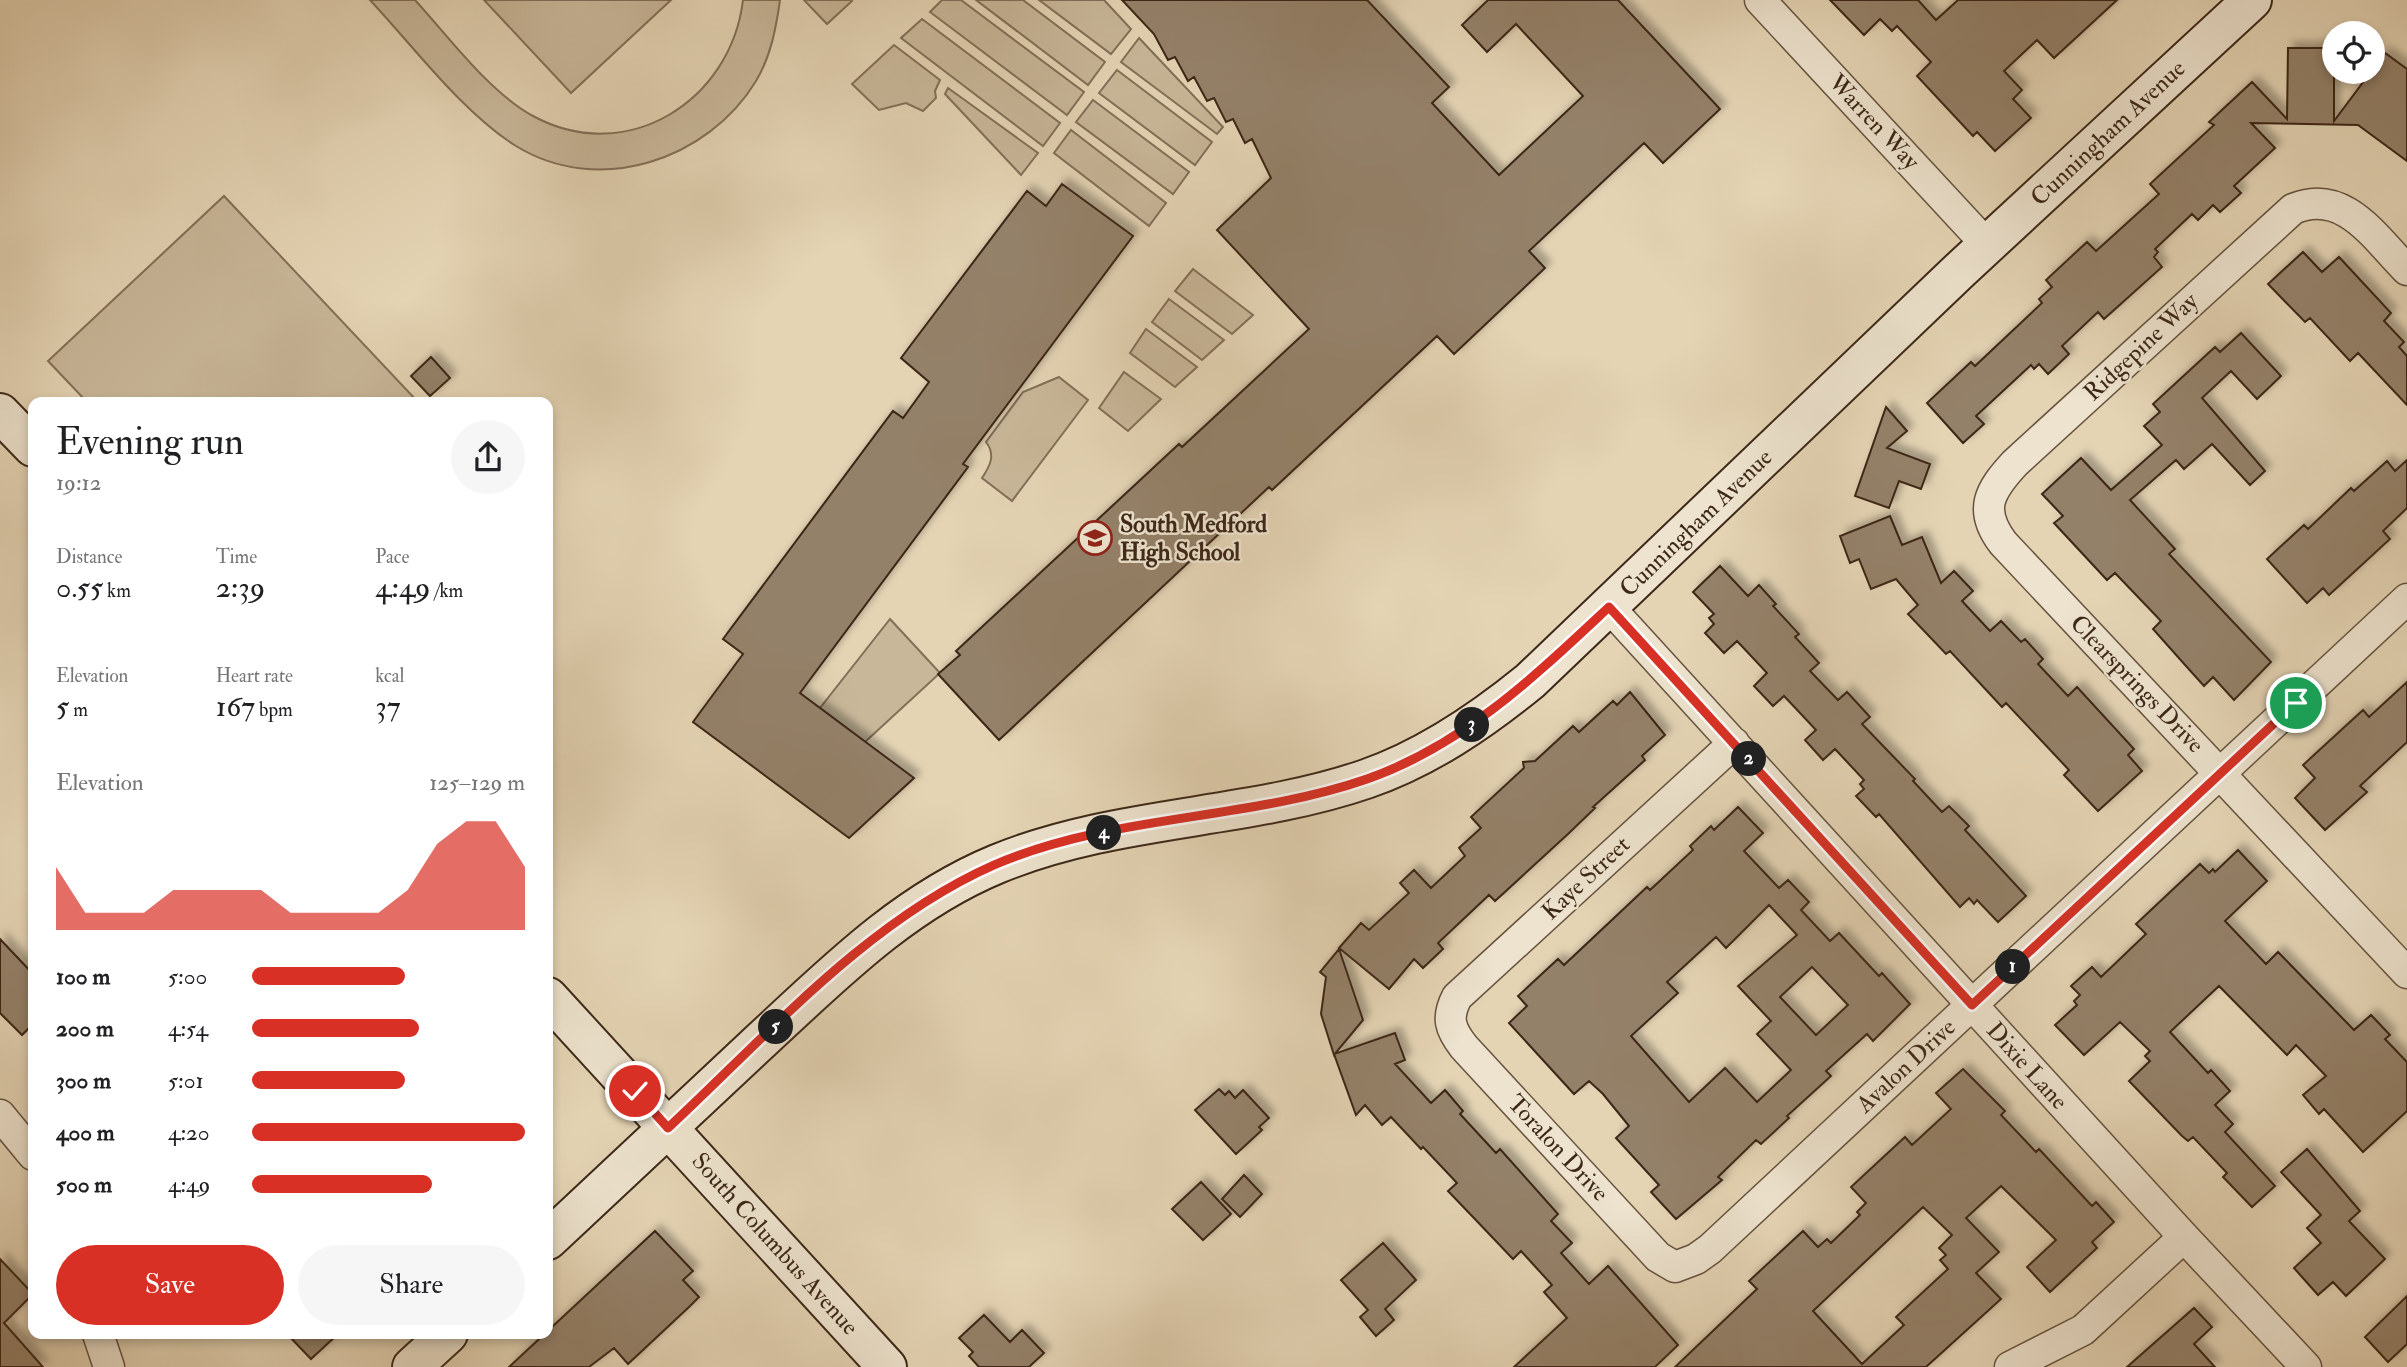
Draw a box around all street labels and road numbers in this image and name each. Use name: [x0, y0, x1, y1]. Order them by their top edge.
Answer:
street label: Cunningham Avenue: [2024, 53, 2192, 213]
street label: Warren Way: [1821, 67, 1927, 177]
street label: Ridgepine Way: [2077, 286, 2205, 408]
street label: Cunningham Avenue: [1613, 442, 1779, 604]
street label: Clearsprings Drive: [2063, 608, 2211, 760]
street label: Kaye Street: [1535, 829, 1637, 927]
street label: Avalon Drive: [1849, 1012, 1962, 1121]
street label: Dixie Lane: [1979, 1016, 2075, 1116]
street label: Toralon Drive: [1501, 1088, 1615, 1208]
street label: South Columbus Avenue: [685, 1146, 865, 1342]

